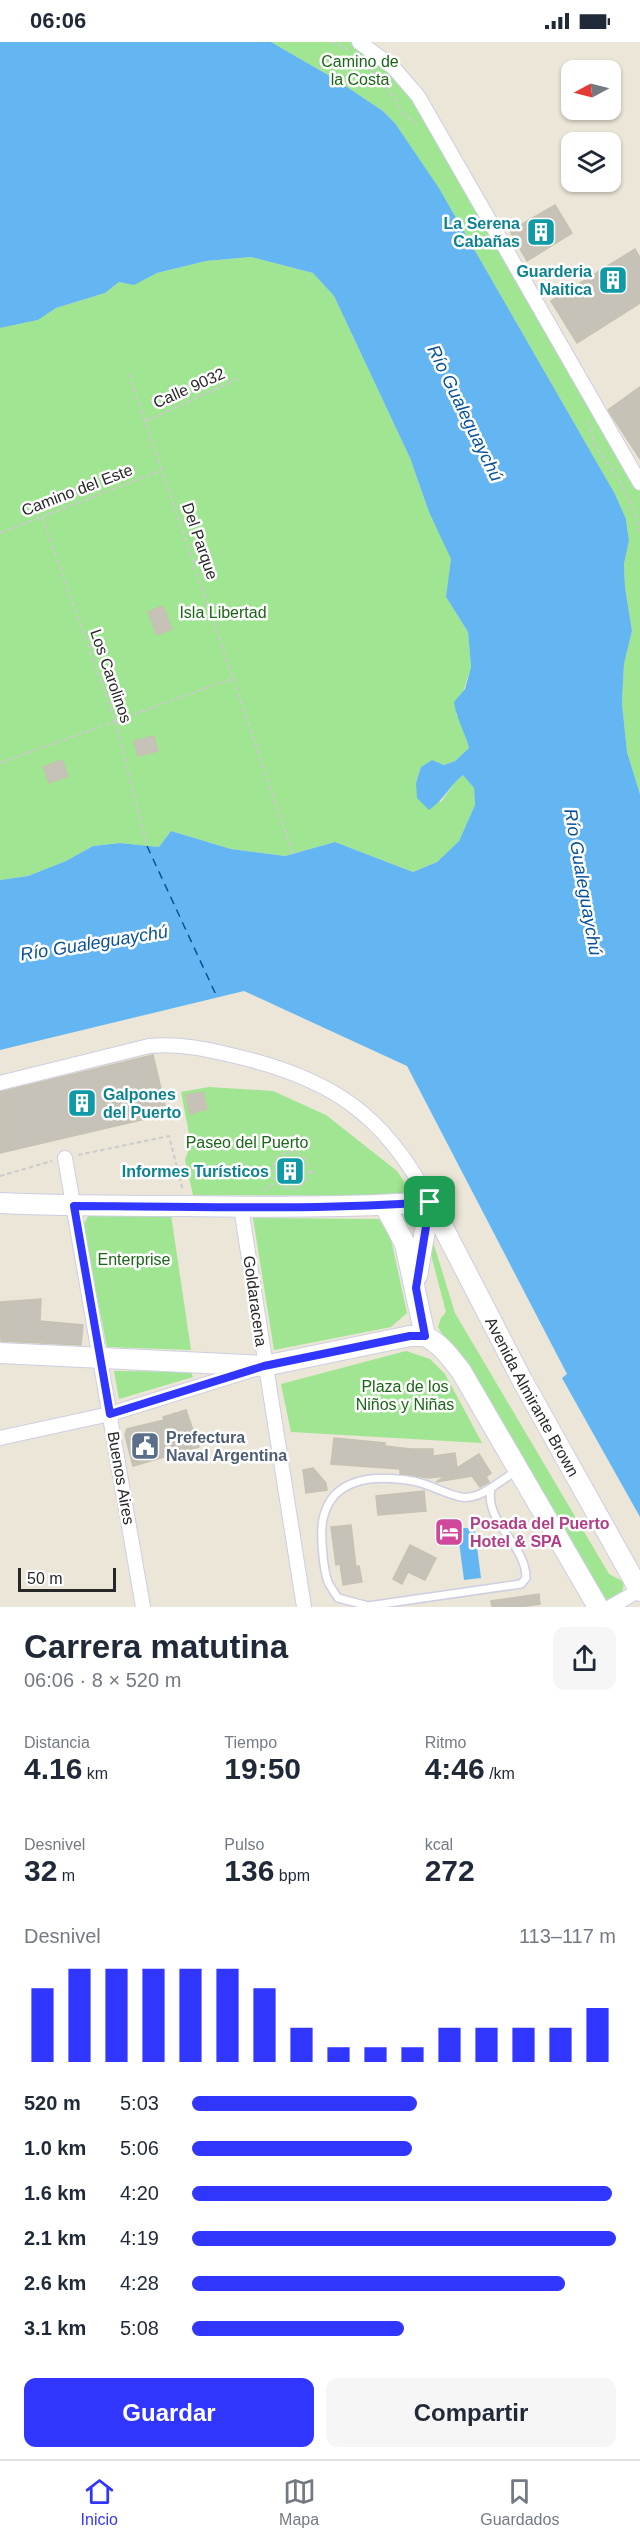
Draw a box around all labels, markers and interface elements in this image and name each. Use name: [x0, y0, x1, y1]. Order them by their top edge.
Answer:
text: 06:06: [30, 8, 86, 33]
park label: Camino de la Costa: [321, 53, 399, 88]
north arrow: [561, 60, 621, 120]
map controls: [561, 60, 621, 192]
button: layers: [561, 132, 621, 192]
place label: La Serena Cabañas: [444, 215, 520, 250]
building icon: La Serena Cabañas: [525, 216, 557, 248]
place label: Guarderia Naitica: [516, 263, 592, 298]
building icon: Guarderia Naitica: [597, 264, 629, 296]
water label: Río Gualeguaychú: [423, 342, 507, 484]
street label: Calle 9032: [151, 365, 227, 411]
street label: Camino del Este: [19, 461, 135, 519]
street label: Del Parque: [179, 500, 221, 582]
park label: Isla Libertad: [179, 604, 267, 621]
street label: Los Carolinos: [87, 627, 135, 725]
water label: Río Gualeguaychú: [560, 807, 606, 957]
water label: Río Gualeguaychú: [19, 921, 169, 965]
place label: Galpones del Puerto: [103, 1086, 181, 1121]
building icon: Galpones del Puerto: [66, 1087, 98, 1119]
park label: Paseo del Puerto: [186, 1134, 308, 1151]
building icon: Informes Turísticos: [274, 1155, 306, 1187]
place label: Informes Turísticos: [122, 1163, 269, 1180]
pin: [404, 1176, 455, 1227]
icon: arrive: [413, 1185, 446, 1218]
park label: Enterprise: [98, 1251, 171, 1268]
street label: Goldaracena: [240, 1254, 270, 1348]
street label: Avenida Almirante Brown: [482, 1314, 583, 1479]
park label: Plaza de los Niños y Niñas: [356, 1378, 454, 1413]
place label: Prefectura Naval Argentina: [166, 1429, 287, 1464]
street label: Buenos Aires: [104, 1430, 138, 1526]
public building icon: Prefectura Naval Argentina: [129, 1430, 161, 1462]
place label: Posada del Puerto Hotel & SPA: [470, 1515, 610, 1550]
hotel icon: Posada del Puerto Hotel & SPA: [433, 1516, 465, 1548]
scale bar: [18, 1565, 116, 1592]
text: 50 m: [27, 1570, 63, 1587]
button: share: [553, 1627, 616, 1690]
text: Carrera matutina: [24, 1628, 288, 1665]
text: 06:06 · 8 × 520 m: [24, 1669, 181, 1691]
text: Distancia: [24, 1734, 90, 1751]
text: Tiempo: [224, 1734, 277, 1751]
text: Ritmo: [425, 1734, 466, 1751]
text: 4.16: [24, 1752, 82, 1785]
text: 19:50: [224, 1752, 301, 1785]
text: 4:46: [425, 1752, 485, 1785]
text: km: [82, 1765, 108, 1782]
text: /km: [485, 1765, 515, 1782]
text: Desnivel: [24, 1836, 85, 1853]
text: Pulso: [224, 1836, 264, 1853]
text: kcal: [425, 1836, 453, 1853]
text: 32: [24, 1854, 57, 1887]
text: 136: [224, 1854, 274, 1887]
text: 272: [425, 1854, 475, 1887]
text: m: [57, 1867, 75, 1884]
text: bpm: [274, 1867, 310, 1884]
text: Desnivel: [24, 1925, 101, 1947]
text: 113–117 m: [519, 1925, 616, 1947]
text: 520 m: [24, 2092, 81, 2114]
text: 5:03: [120, 2092, 159, 2114]
text: 1.0 km: [24, 2137, 86, 2159]
text: 5:06: [120, 2137, 159, 2159]
text: 1.6 km: [24, 2182, 86, 2204]
text: 4:20: [120, 2182, 159, 2204]
text: 2.1 km: [24, 2227, 86, 2249]
text: 4:19: [120, 2227, 159, 2249]
text: 2.6 km: [24, 2272, 86, 2294]
text: 4:28: [120, 2272, 159, 2294]
text: 3.1 km: [24, 2317, 86, 2339]
text: 5:08: [120, 2317, 159, 2339]
button: Guardar: [24, 2378, 314, 2447]
button: Compartir: [326, 2378, 616, 2447]
tab: Inicio: [81, 2475, 118, 2529]
tab: Mapa: [279, 2475, 319, 2529]
tab: Guardados: [480, 2475, 559, 2529]

